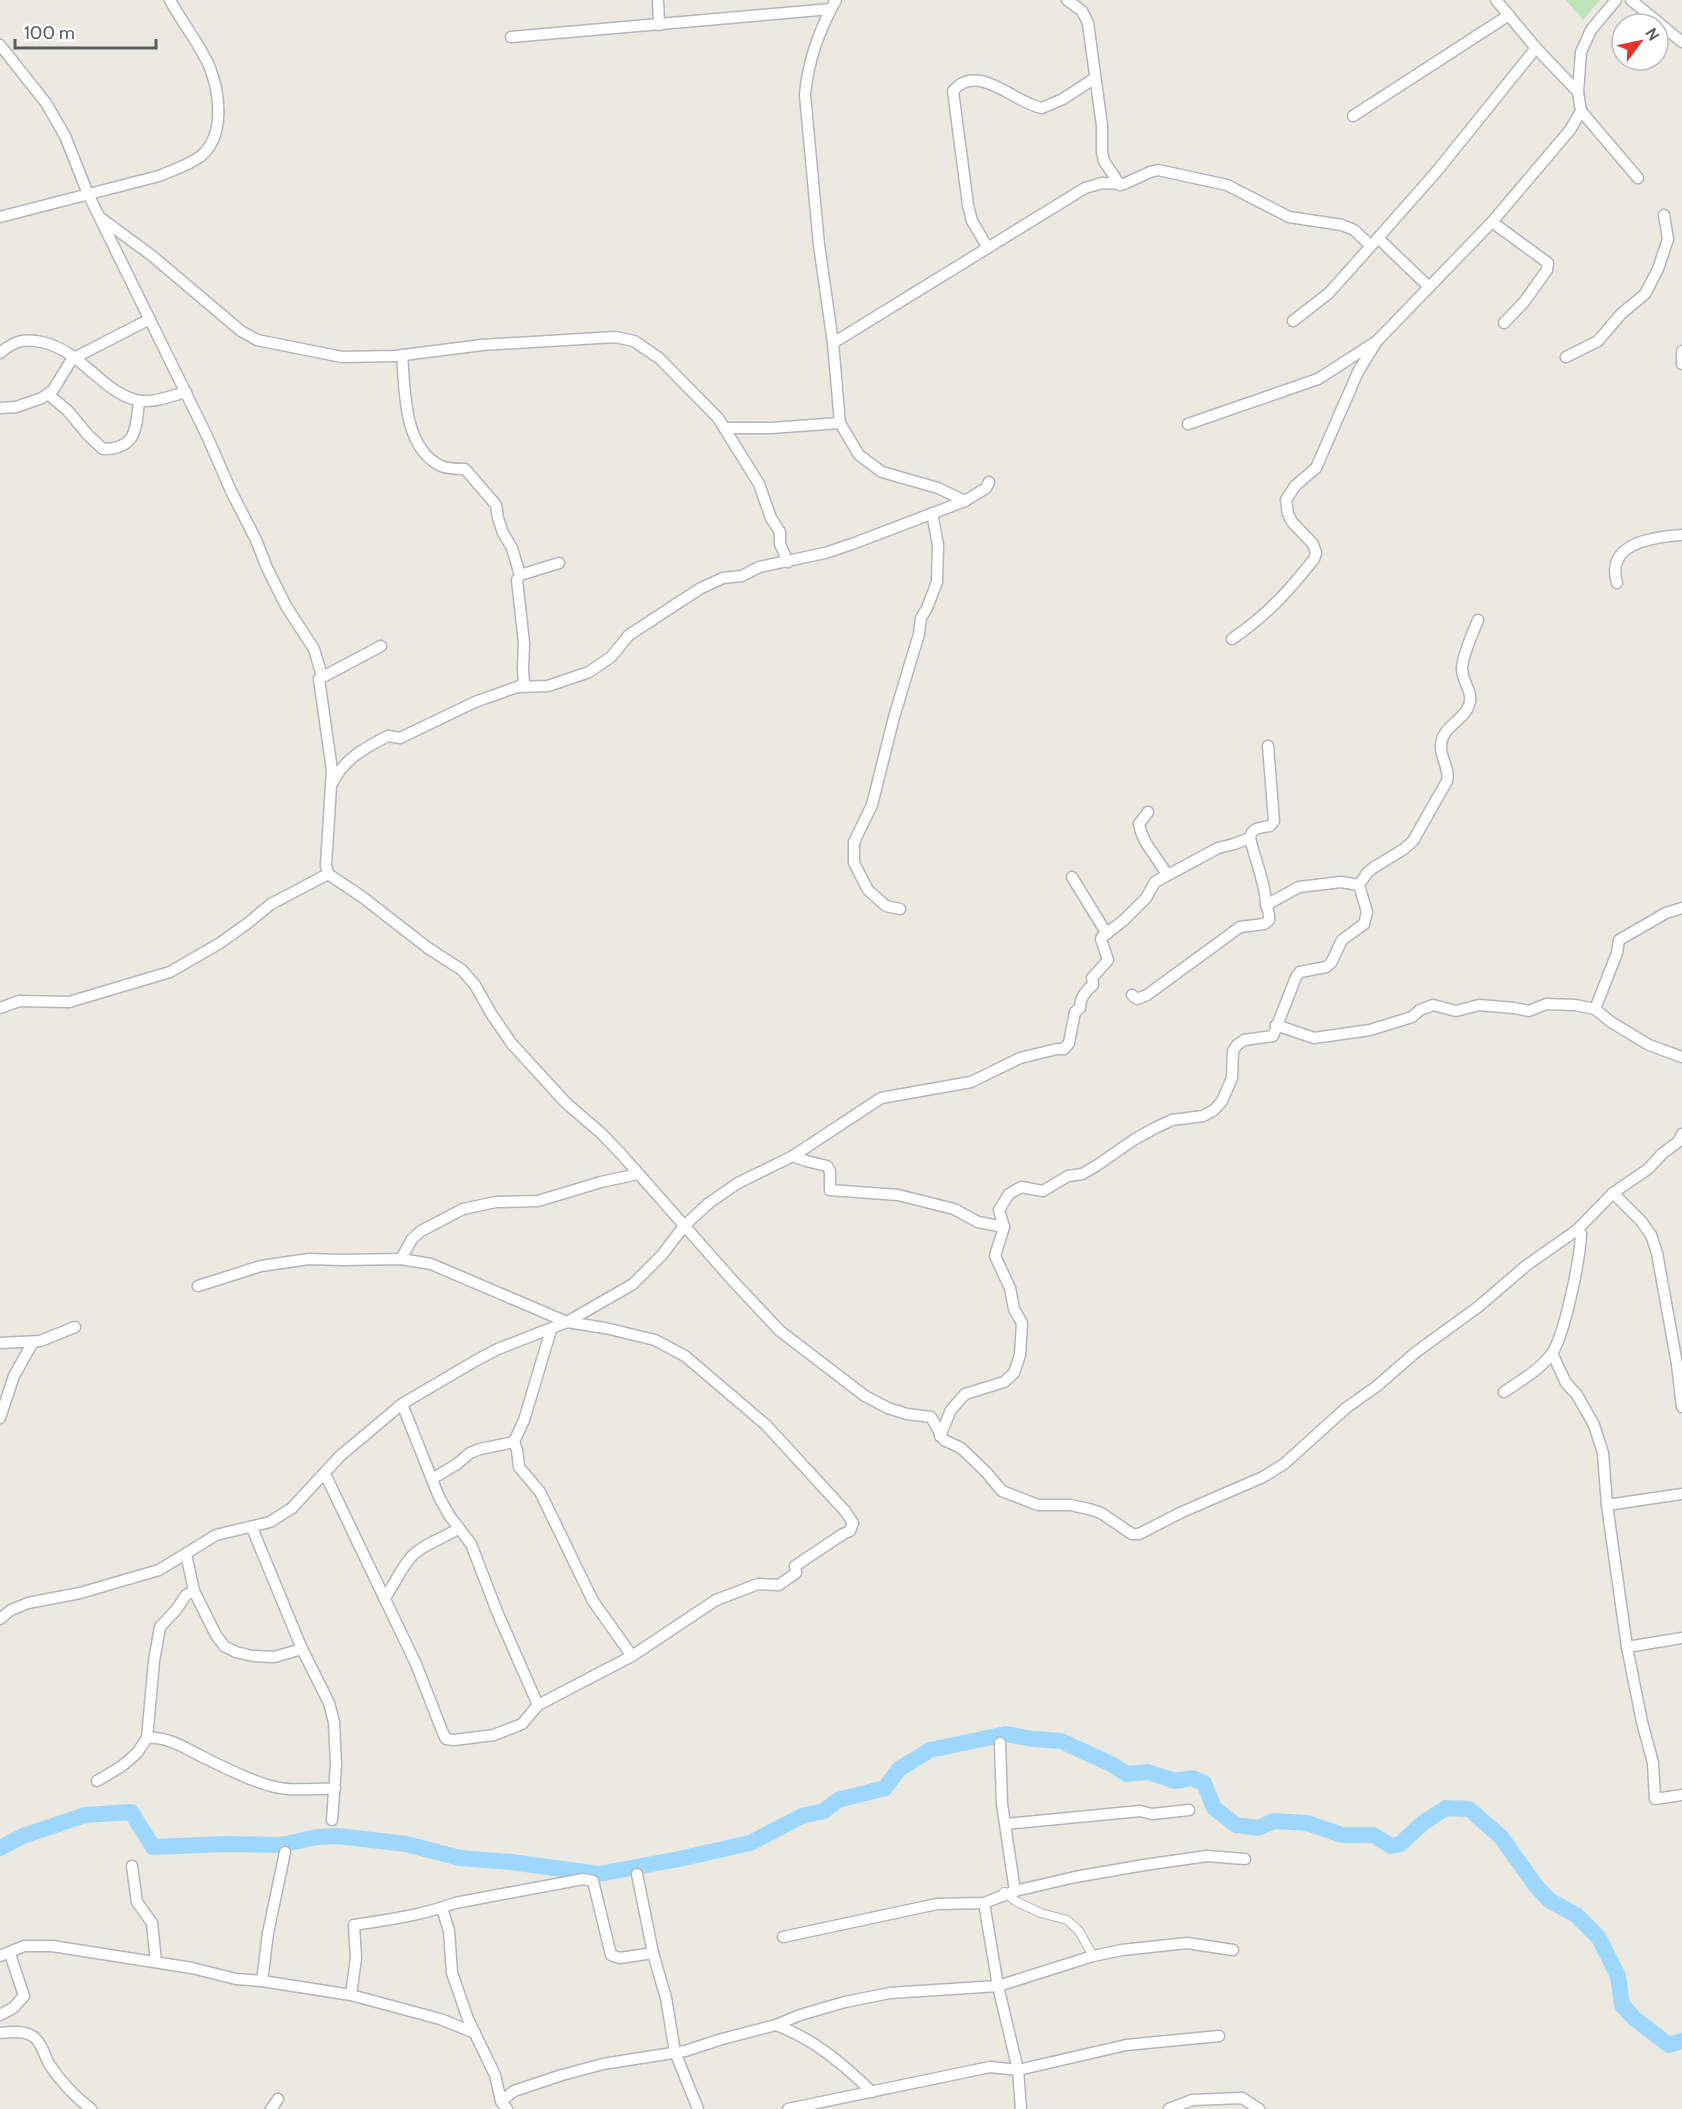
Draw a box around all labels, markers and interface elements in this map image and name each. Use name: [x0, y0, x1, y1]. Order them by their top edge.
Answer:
scale bar: [15, 12, 156, 50]
north arrow: [1610, 12, 1670, 72]
text: 100 m: [24, 22, 75, 44]
text: N: [1641, 24, 1663, 44]

